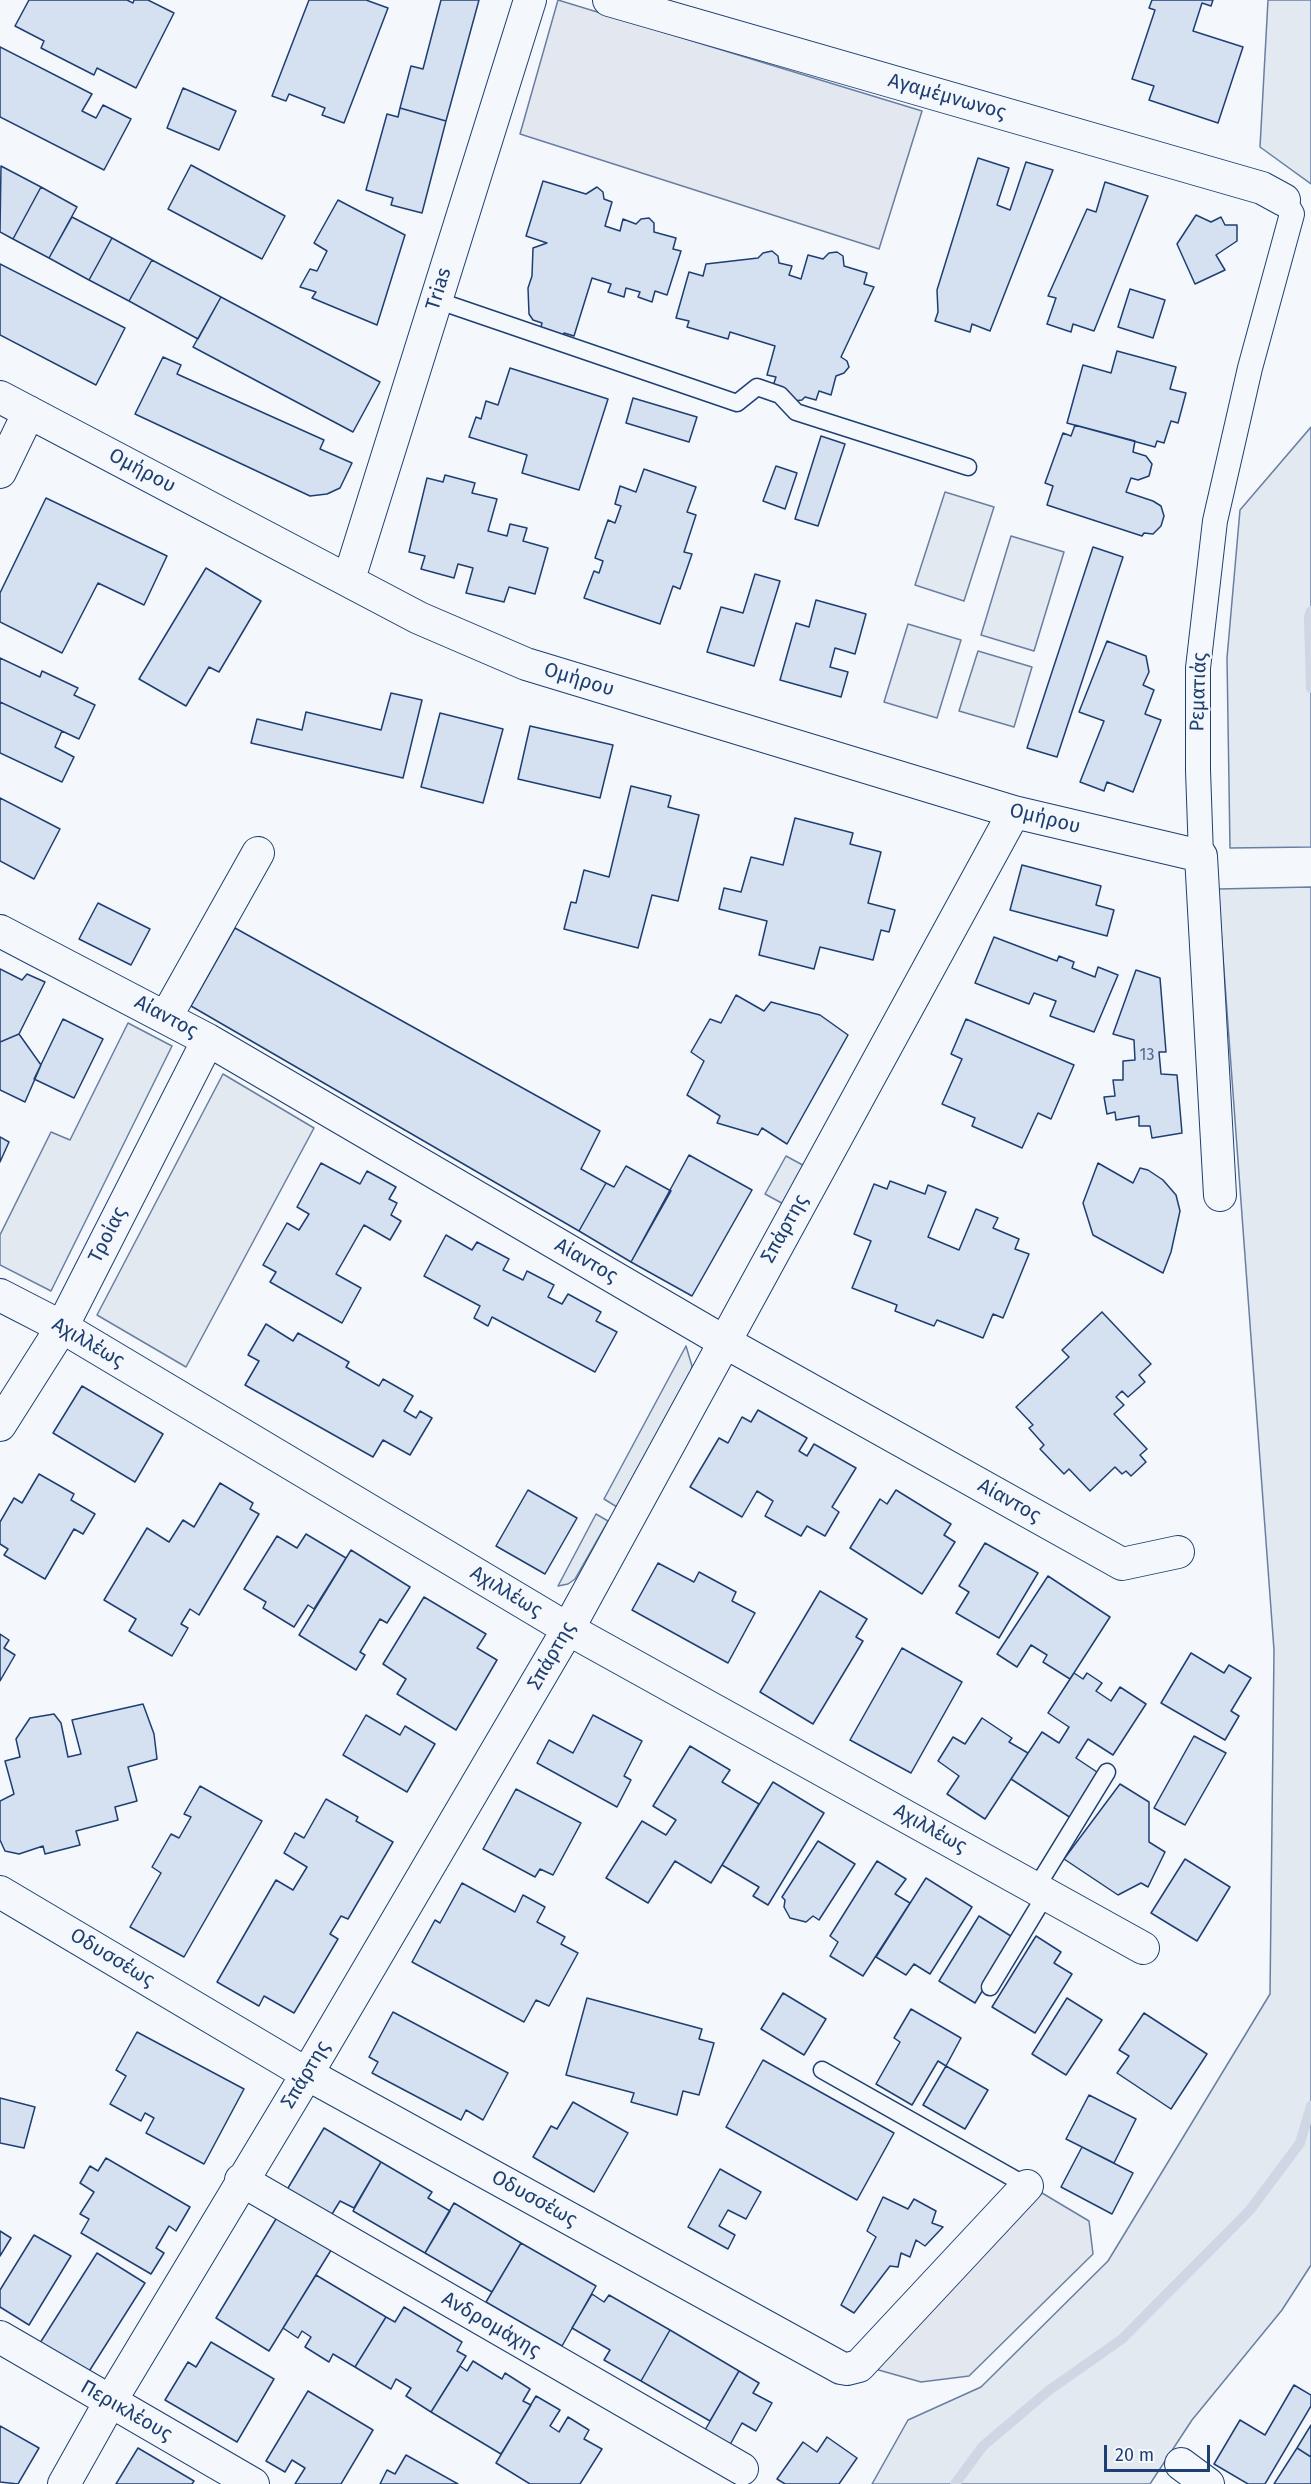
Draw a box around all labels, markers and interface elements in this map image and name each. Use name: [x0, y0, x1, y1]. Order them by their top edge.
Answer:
street label: Αγαμέμνωνος: [885, 69, 1009, 125]
street label: Trias: [421, 265, 457, 313]
street label: Ομήρου: [104, 443, 180, 499]
street label: Ρεματιάς: [1186, 652, 1212, 732]
street label: Ομήρου: [541, 658, 617, 702]
street label: Ομήρου: [1007, 799, 1083, 839]
street label: Αίαντος: [130, 990, 202, 1044]
house number: 13: [1140, 1046, 1154, 1066]
street label: Σπάρτης: [756, 1191, 814, 1267]
street label: Τροίας: [84, 1203, 132, 1267]
street label: Αίαντος: [550, 1234, 622, 1288]
street label: Αχιλλέως: [48, 1313, 128, 1373]
street label: Αίαντος: [973, 1474, 1045, 1528]
street label: Αχιλλέως: [466, 1561, 546, 1623]
street label: Σπάρτης: [523, 1618, 581, 1694]
street label: Αχιλλέως: [889, 1799, 971, 1859]
street label: Οδυσσέως: [65, 1923, 159, 1993]
street label: Σπάρτης: [276, 2037, 336, 2113]
street label: Οδυσσέως: [487, 2166, 581, 2232]
street label: Ανδρομάχης: [437, 2287, 545, 2363]
street label: Περικλέους: [76, 2375, 176, 2447]
scale bar: [1107, 2433, 1214, 2471]
text: 20 m: [1115, 2444, 1154, 2466]

